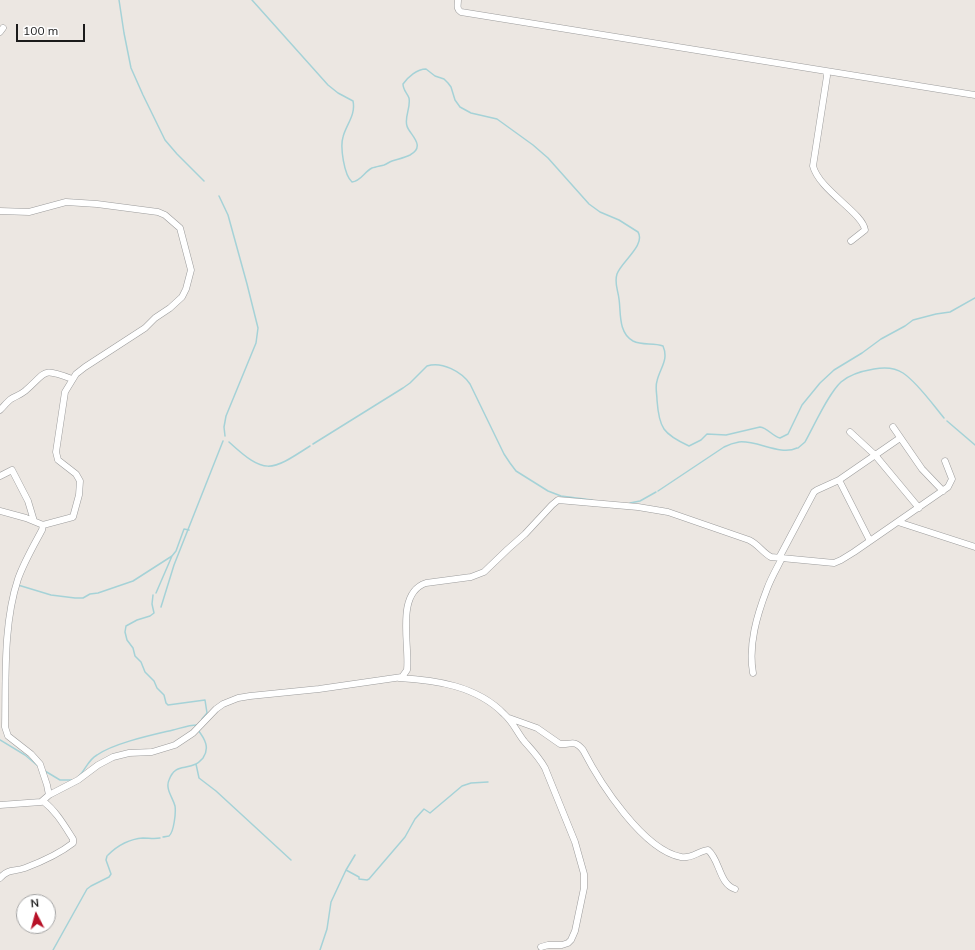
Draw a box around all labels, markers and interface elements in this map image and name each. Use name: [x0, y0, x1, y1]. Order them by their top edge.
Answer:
scale bar: [18, 16, 87, 42]
text: 100 m: [23, 23, 58, 38]
north arrow: [16, 894, 56, 934]
text: N: [30, 896, 40, 910]

